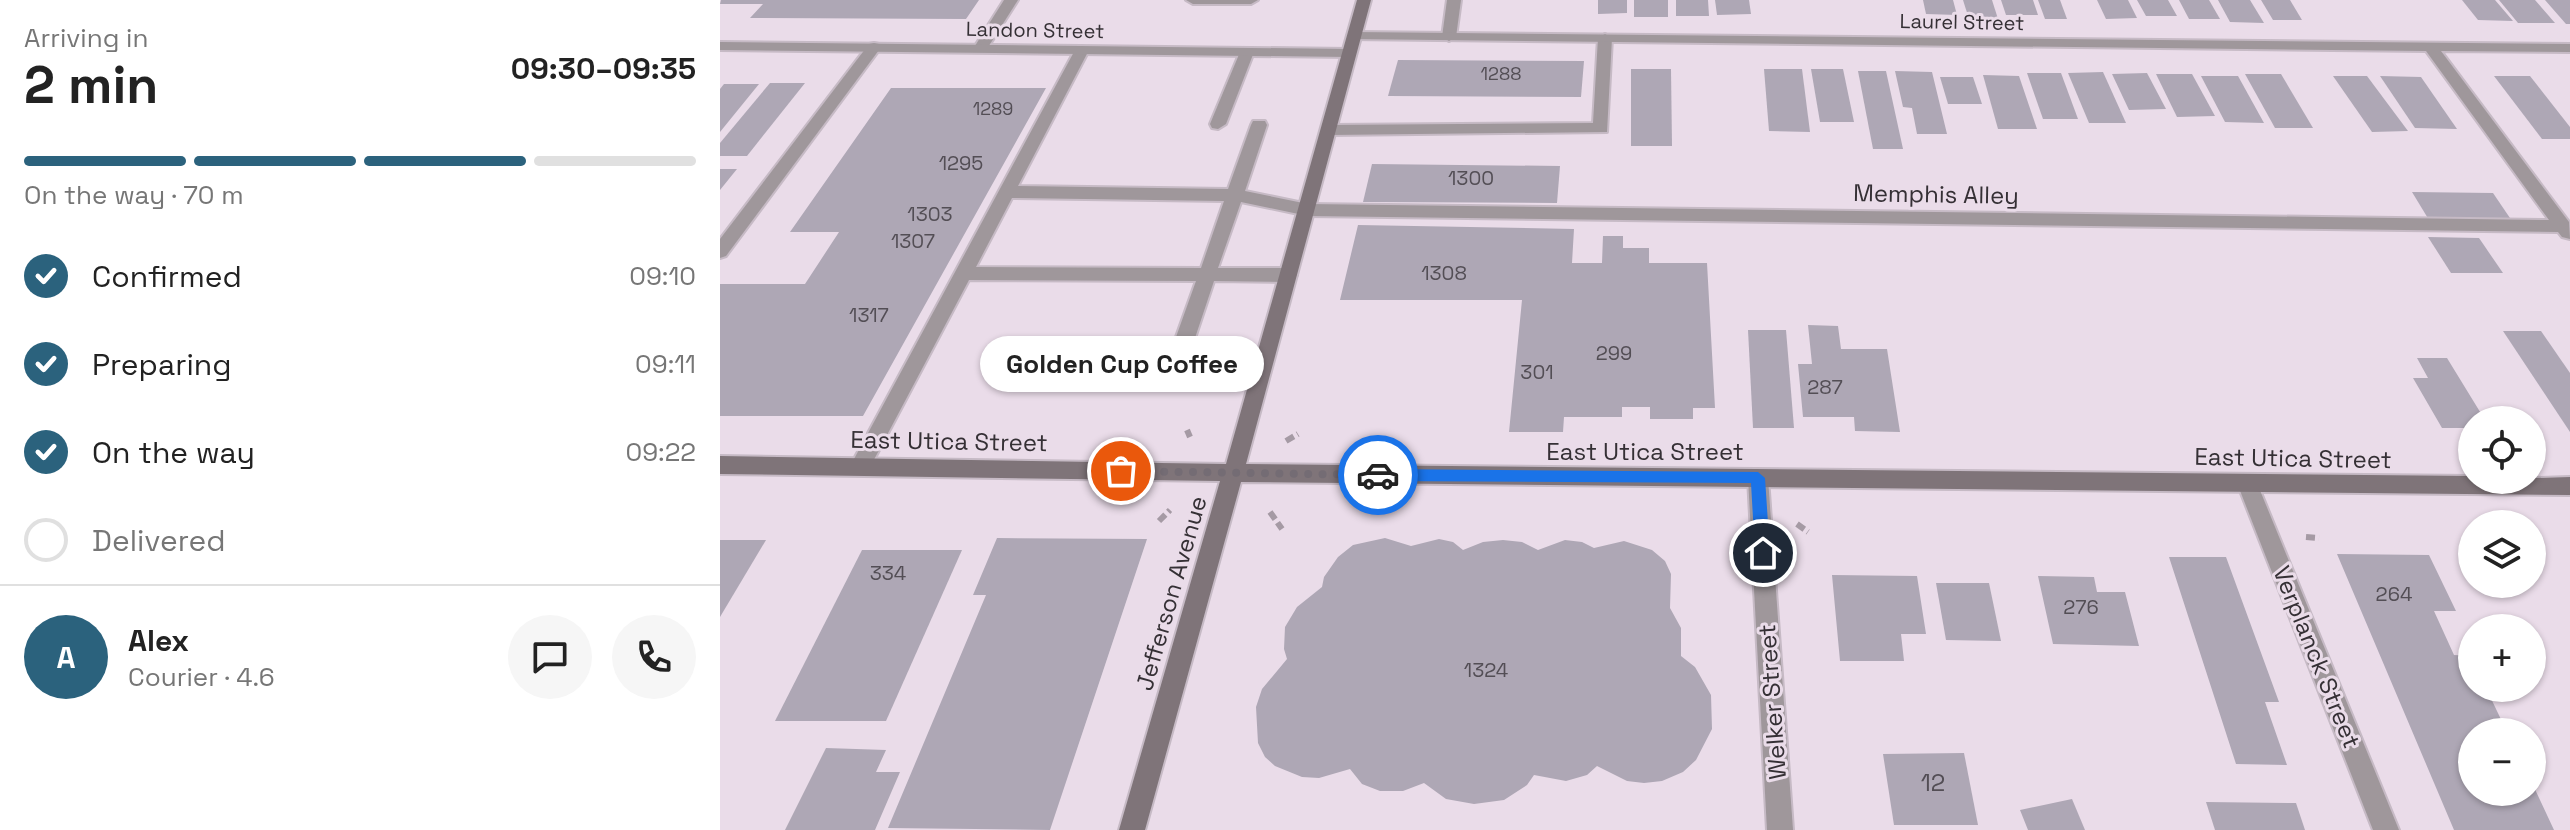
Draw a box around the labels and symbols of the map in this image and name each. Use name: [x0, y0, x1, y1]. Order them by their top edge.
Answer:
street label: Laurel Street: [1899, 8, 2025, 36]
street label: Landon Street: [966, 16, 1104, 44]
house number: 1288: [1481, 62, 1521, 85]
house number: 1289: [973, 97, 1013, 120]
house number: 1295: [939, 150, 983, 176]
house number: 1300: [1448, 165, 1494, 191]
street label: Memphis Alley: [1853, 177, 2019, 211]
house number: 1303: [907, 201, 953, 227]
house number: 1307: [891, 228, 935, 254]
house number: 1308: [1421, 260, 1467, 286]
house number: 1317: [849, 302, 889, 328]
callout: Golden Cup Coffee: [979, 335, 1263, 391]
house number: 299: [1596, 340, 1632, 366]
house number: 301: [1520, 359, 1554, 385]
house number: 287: [1807, 374, 1843, 400]
street label: East Utica Street: [850, 424, 1048, 458]
courier: [1338, 435, 1418, 515]
street label: East Utica Street: [1546, 436, 1744, 467]
pin: [1087, 437, 1155, 505]
street label: East Utica Street: [2194, 441, 2392, 475]
street label: Jefferson Avenue: [1128, 492, 1214, 694]
pin: [1729, 519, 1797, 587]
house number: 334: [870, 560, 906, 586]
street label: Verplanck Street: [2266, 561, 2368, 753]
house number: 264: [2376, 581, 2412, 607]
house number: 276: [2063, 594, 2099, 620]
street label: Welker Street: [1751, 623, 1793, 781]
house number: 1324: [1464, 657, 1508, 683]
house number: 12: [1921, 767, 1945, 798]

